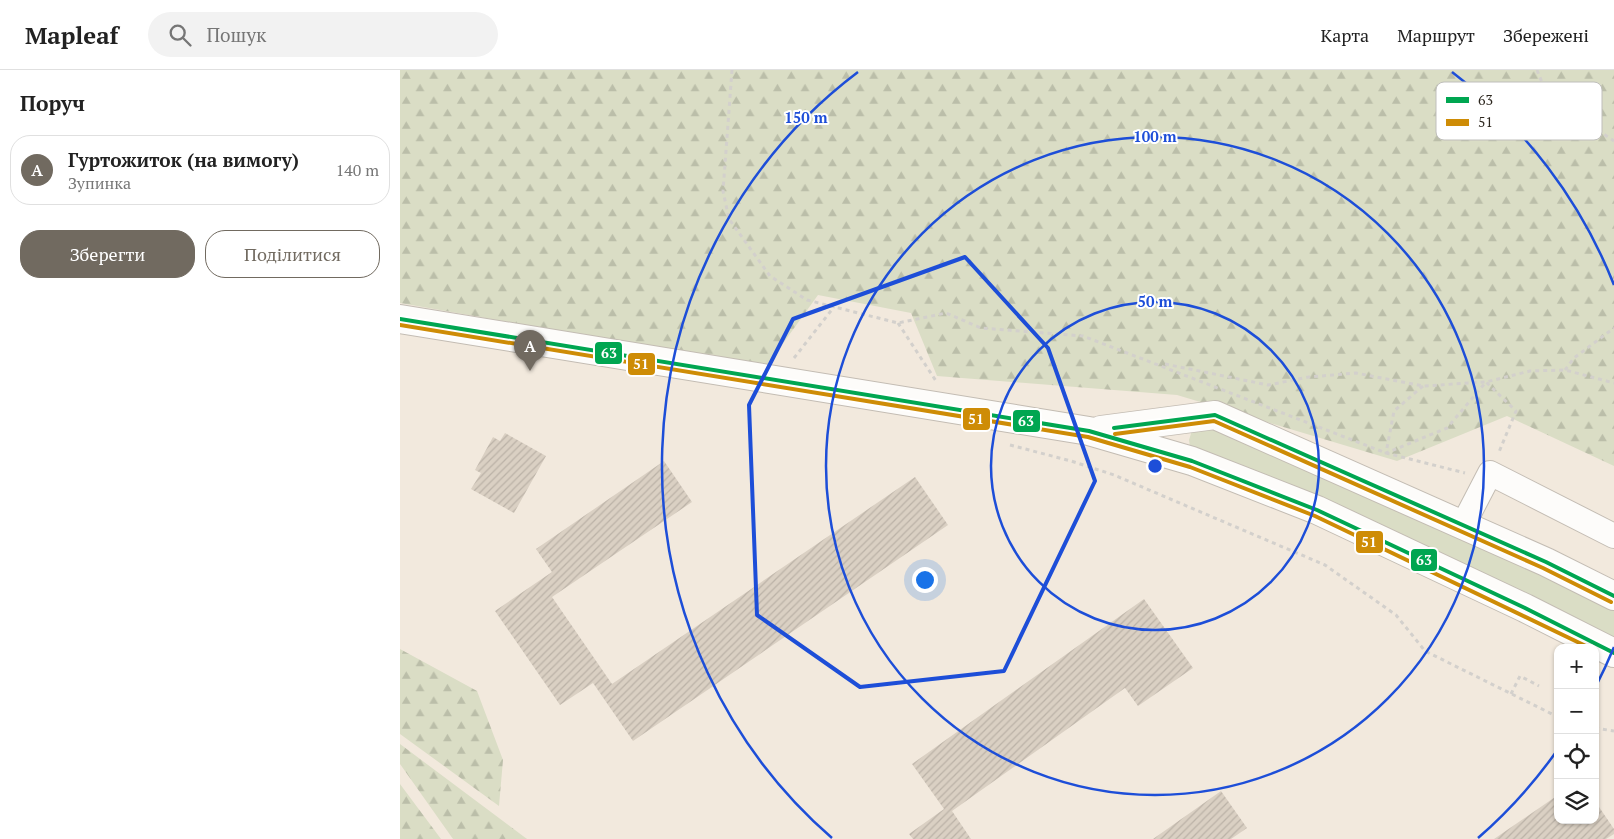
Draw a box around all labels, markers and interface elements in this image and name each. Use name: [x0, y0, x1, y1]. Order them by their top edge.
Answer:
search box: [148, 12, 498, 57]
text: Mapleaf: [25, 19, 118, 51]
icon: search: [166, 21, 194, 49]
text: Пошук: [206, 22, 266, 47]
text: Карта: [1321, 23, 1369, 47]
text: Маршрут: [1397, 23, 1475, 47]
text: Збережені: [1503, 23, 1589, 47]
legend: [1436, 82, 1602, 140]
text: Поруч: [20, 89, 85, 117]
text: 63: [1478, 90, 1493, 109]
text: 150 m: [784, 107, 828, 127]
text: 51: [1478, 112, 1493, 131]
text: 100 m: [1133, 126, 1177, 146]
text: Гуртожиток (на вимогу): [68, 147, 299, 172]
text: A: [31, 159, 43, 181]
text: 140 m: [336, 159, 379, 181]
text: Зупинка: [68, 172, 131, 194]
button: Зберегти: [20, 230, 195, 278]
button: Поділитися: [205, 230, 380, 278]
text: 50 m: [1138, 291, 1173, 311]
pin: A: [514, 330, 546, 371]
line badge: 63: [594, 341, 623, 365]
text: 63: [601, 343, 617, 362]
line badge: 51: [627, 352, 656, 376]
text: 51: [633, 354, 649, 373]
line badge: 51: [962, 407, 991, 431]
text: 51: [968, 409, 984, 428]
line badge: 63: [1012, 409, 1041, 433]
text: 63: [1018, 411, 1034, 430]
centre of rings: [1146, 457, 1164, 475]
line badge: 51: [1355, 530, 1384, 554]
text: 51: [1361, 532, 1377, 551]
line badge: 63: [1410, 548, 1438, 572]
text: 63: [1416, 550, 1432, 569]
your location: [912, 567, 938, 593]
map controls: [1554, 644, 1599, 824]
button: +: [1554, 644, 1599, 689]
button: −: [1554, 689, 1599, 734]
button: locate: [1554, 734, 1599, 779]
button: layers: [1554, 779, 1599, 824]

